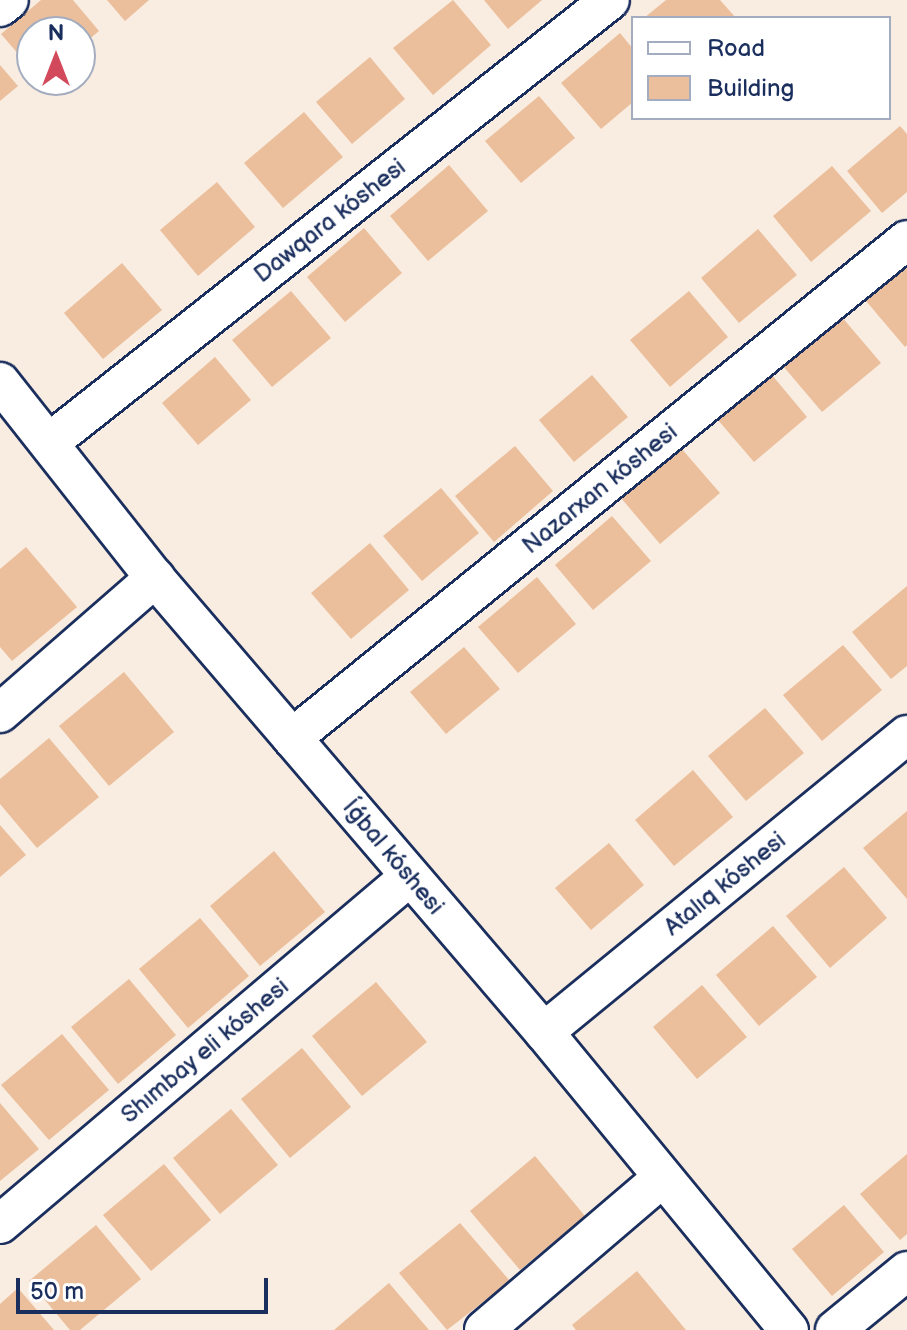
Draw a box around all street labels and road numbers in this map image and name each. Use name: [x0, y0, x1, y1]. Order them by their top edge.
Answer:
street label: Dawqara kóshesi: [248, 153, 412, 289]
street label: Nazarxan kóshesi: [517, 418, 683, 560]
street label: Íǵbal kóshesi: [336, 793, 450, 921]
street label: Atalıq kóshesi: [658, 826, 792, 942]
street label: Shımbay eli kóshesi: [115, 972, 295, 1130]

